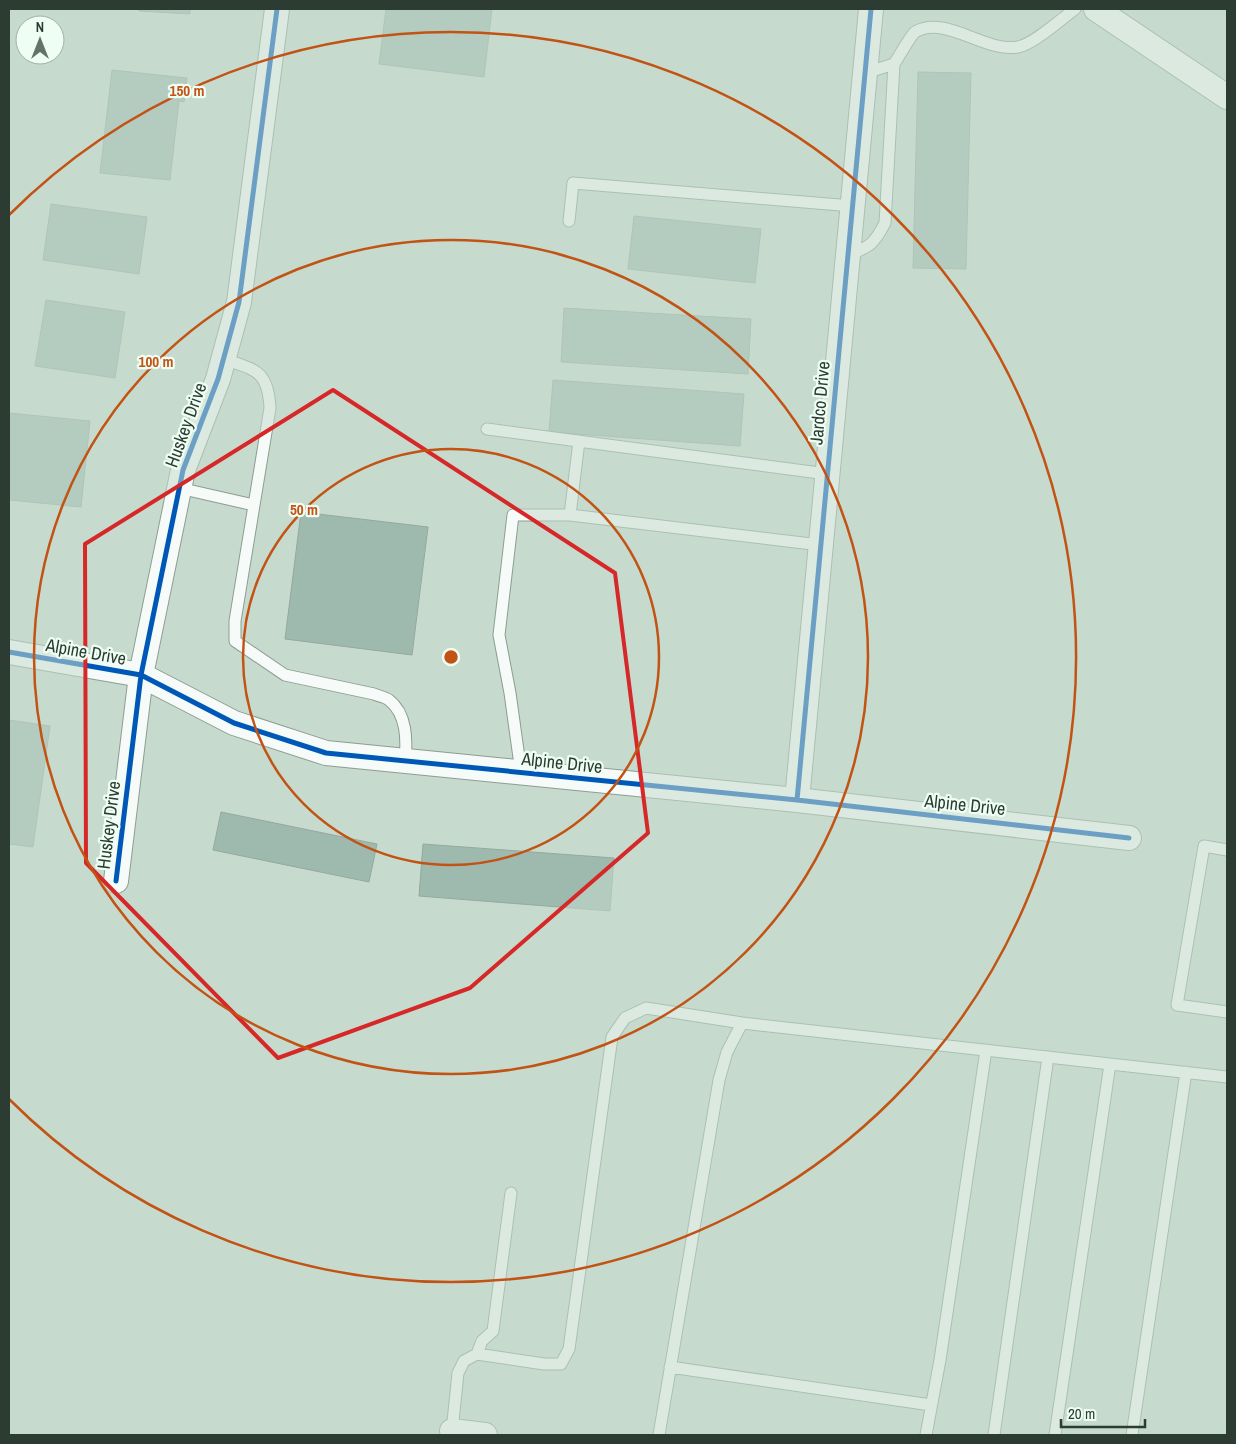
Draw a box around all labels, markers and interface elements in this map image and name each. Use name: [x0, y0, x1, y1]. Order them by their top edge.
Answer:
north arrow: [15, 15, 65, 65]
text: N: [36, 18, 44, 36]
text: 150 m: [170, 80, 204, 101]
text: 100 m: [139, 351, 173, 372]
street label: Jardco Drive: [803, 360, 836, 446]
street label: Huskey Drive: [159, 379, 212, 471]
text: 50 m: [290, 499, 318, 520]
street label: Alpine Drive: [43, 632, 128, 671]
centre of rings: [442, 648, 460, 666]
street label: Alpine Drive: [519, 746, 604, 779]
street label: Huskey Drive: [91, 779, 126, 870]
street label: Alpine Drive: [922, 788, 1007, 821]
scale bar: [1061, 1396, 1145, 1428]
text: 20 m: [1068, 1403, 1095, 1424]

